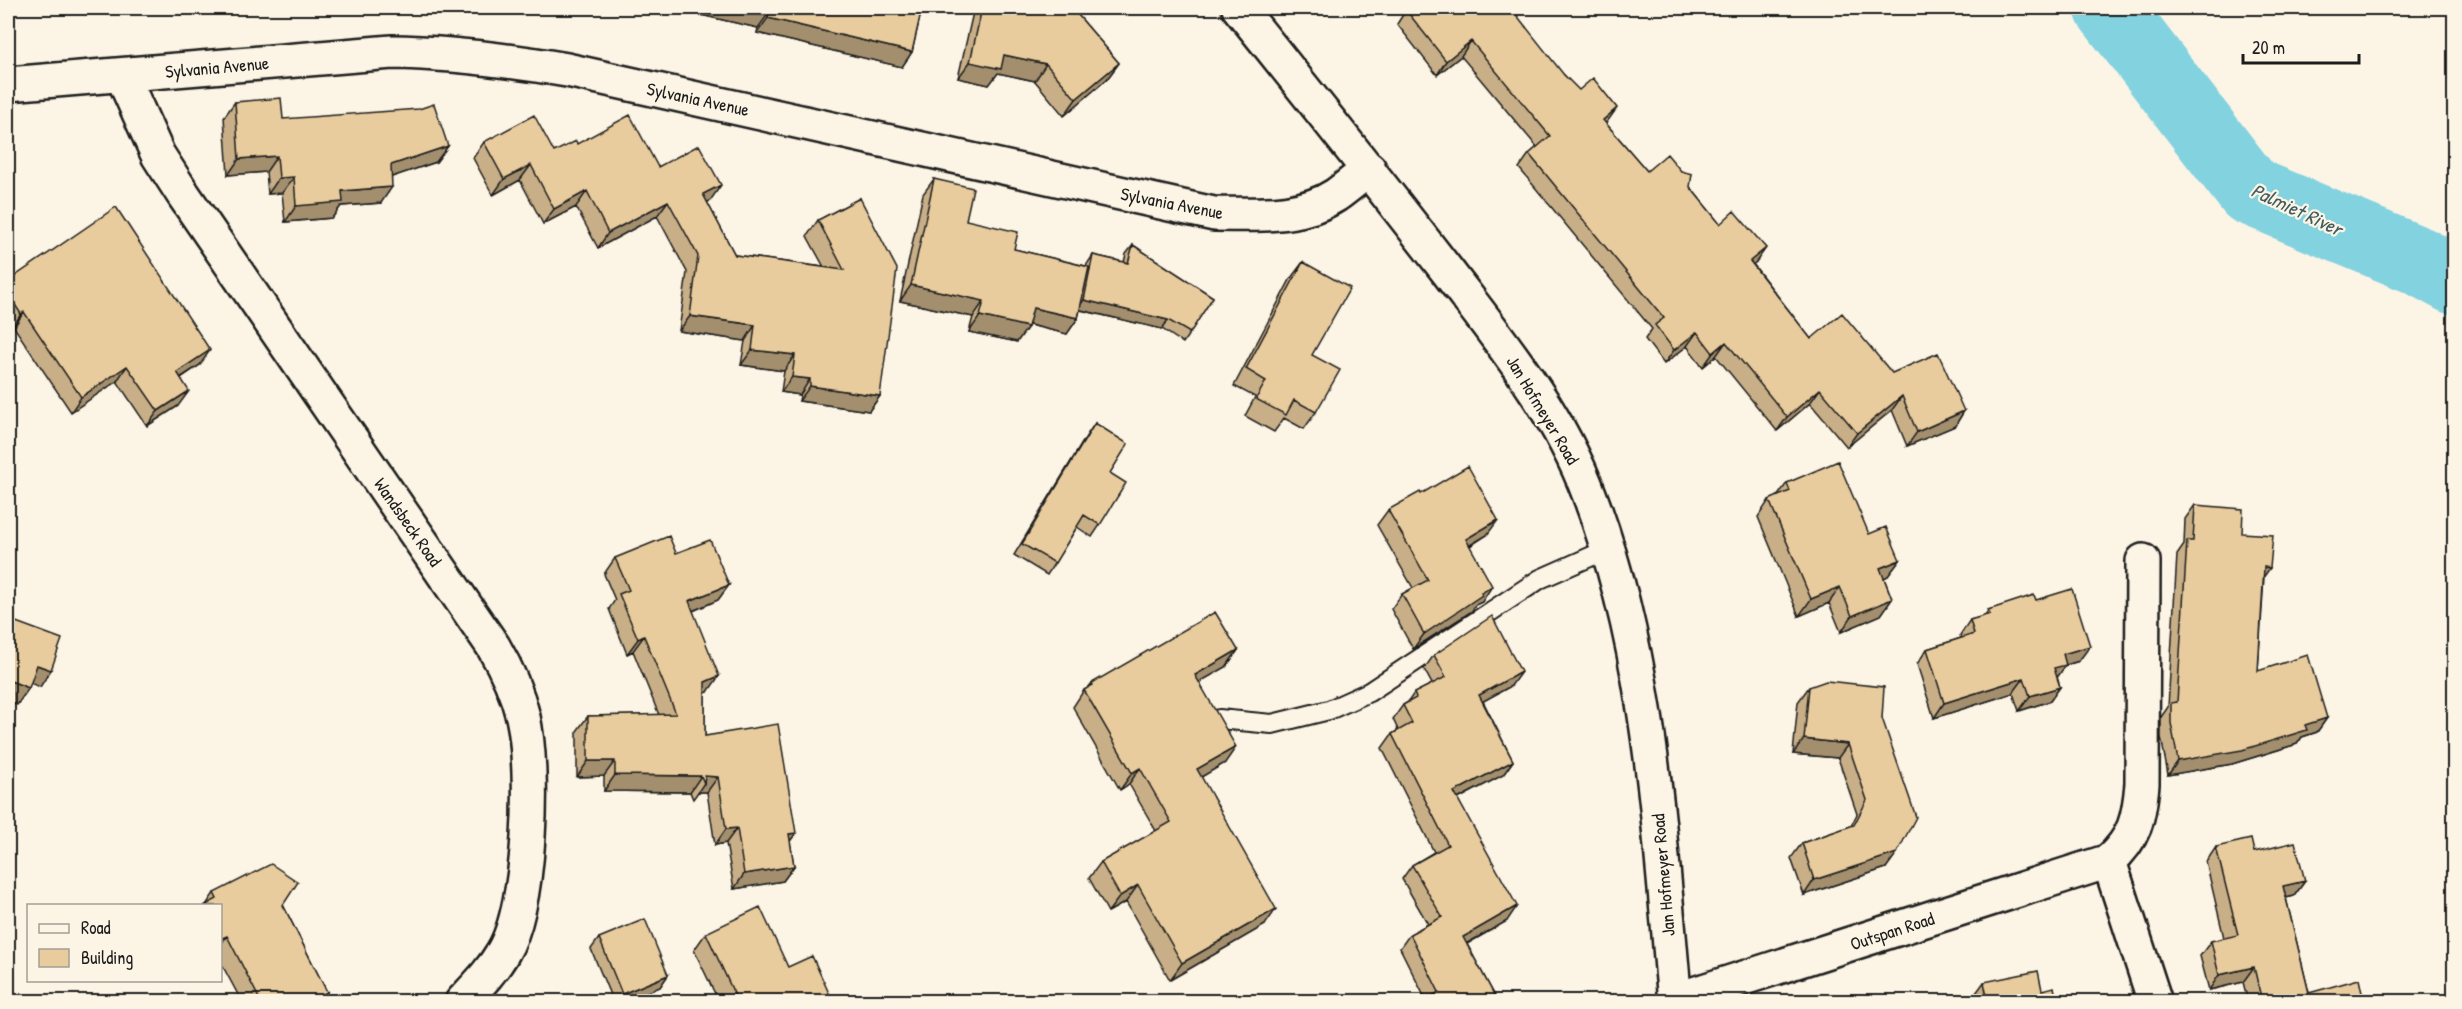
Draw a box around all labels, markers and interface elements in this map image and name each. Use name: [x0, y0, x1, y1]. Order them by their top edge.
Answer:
scale bar: [2243, 27, 2358, 65]
text: 20 m: [2252, 35, 2285, 60]
street label: Sylvania Avenue: [164, 50, 270, 84]
street label: Sylvania Avenue: [645, 76, 751, 122]
water label: Palmiet River: [2247, 176, 2349, 243]
street label: Sylvania Avenue: [1119, 181, 1225, 225]
street label: Jan Hofmeyer Road: [1501, 351, 1585, 469]
street label: Wandsbeck Road: [368, 473, 448, 571]
street label: Jan Hofmeyer Road: [1645, 813, 1681, 937]
legend: [27, 904, 222, 982]
street label: Outspan Road: [1847, 906, 1937, 956]
text: Road: [81, 915, 111, 940]
text: Building: [81, 945, 133, 970]

